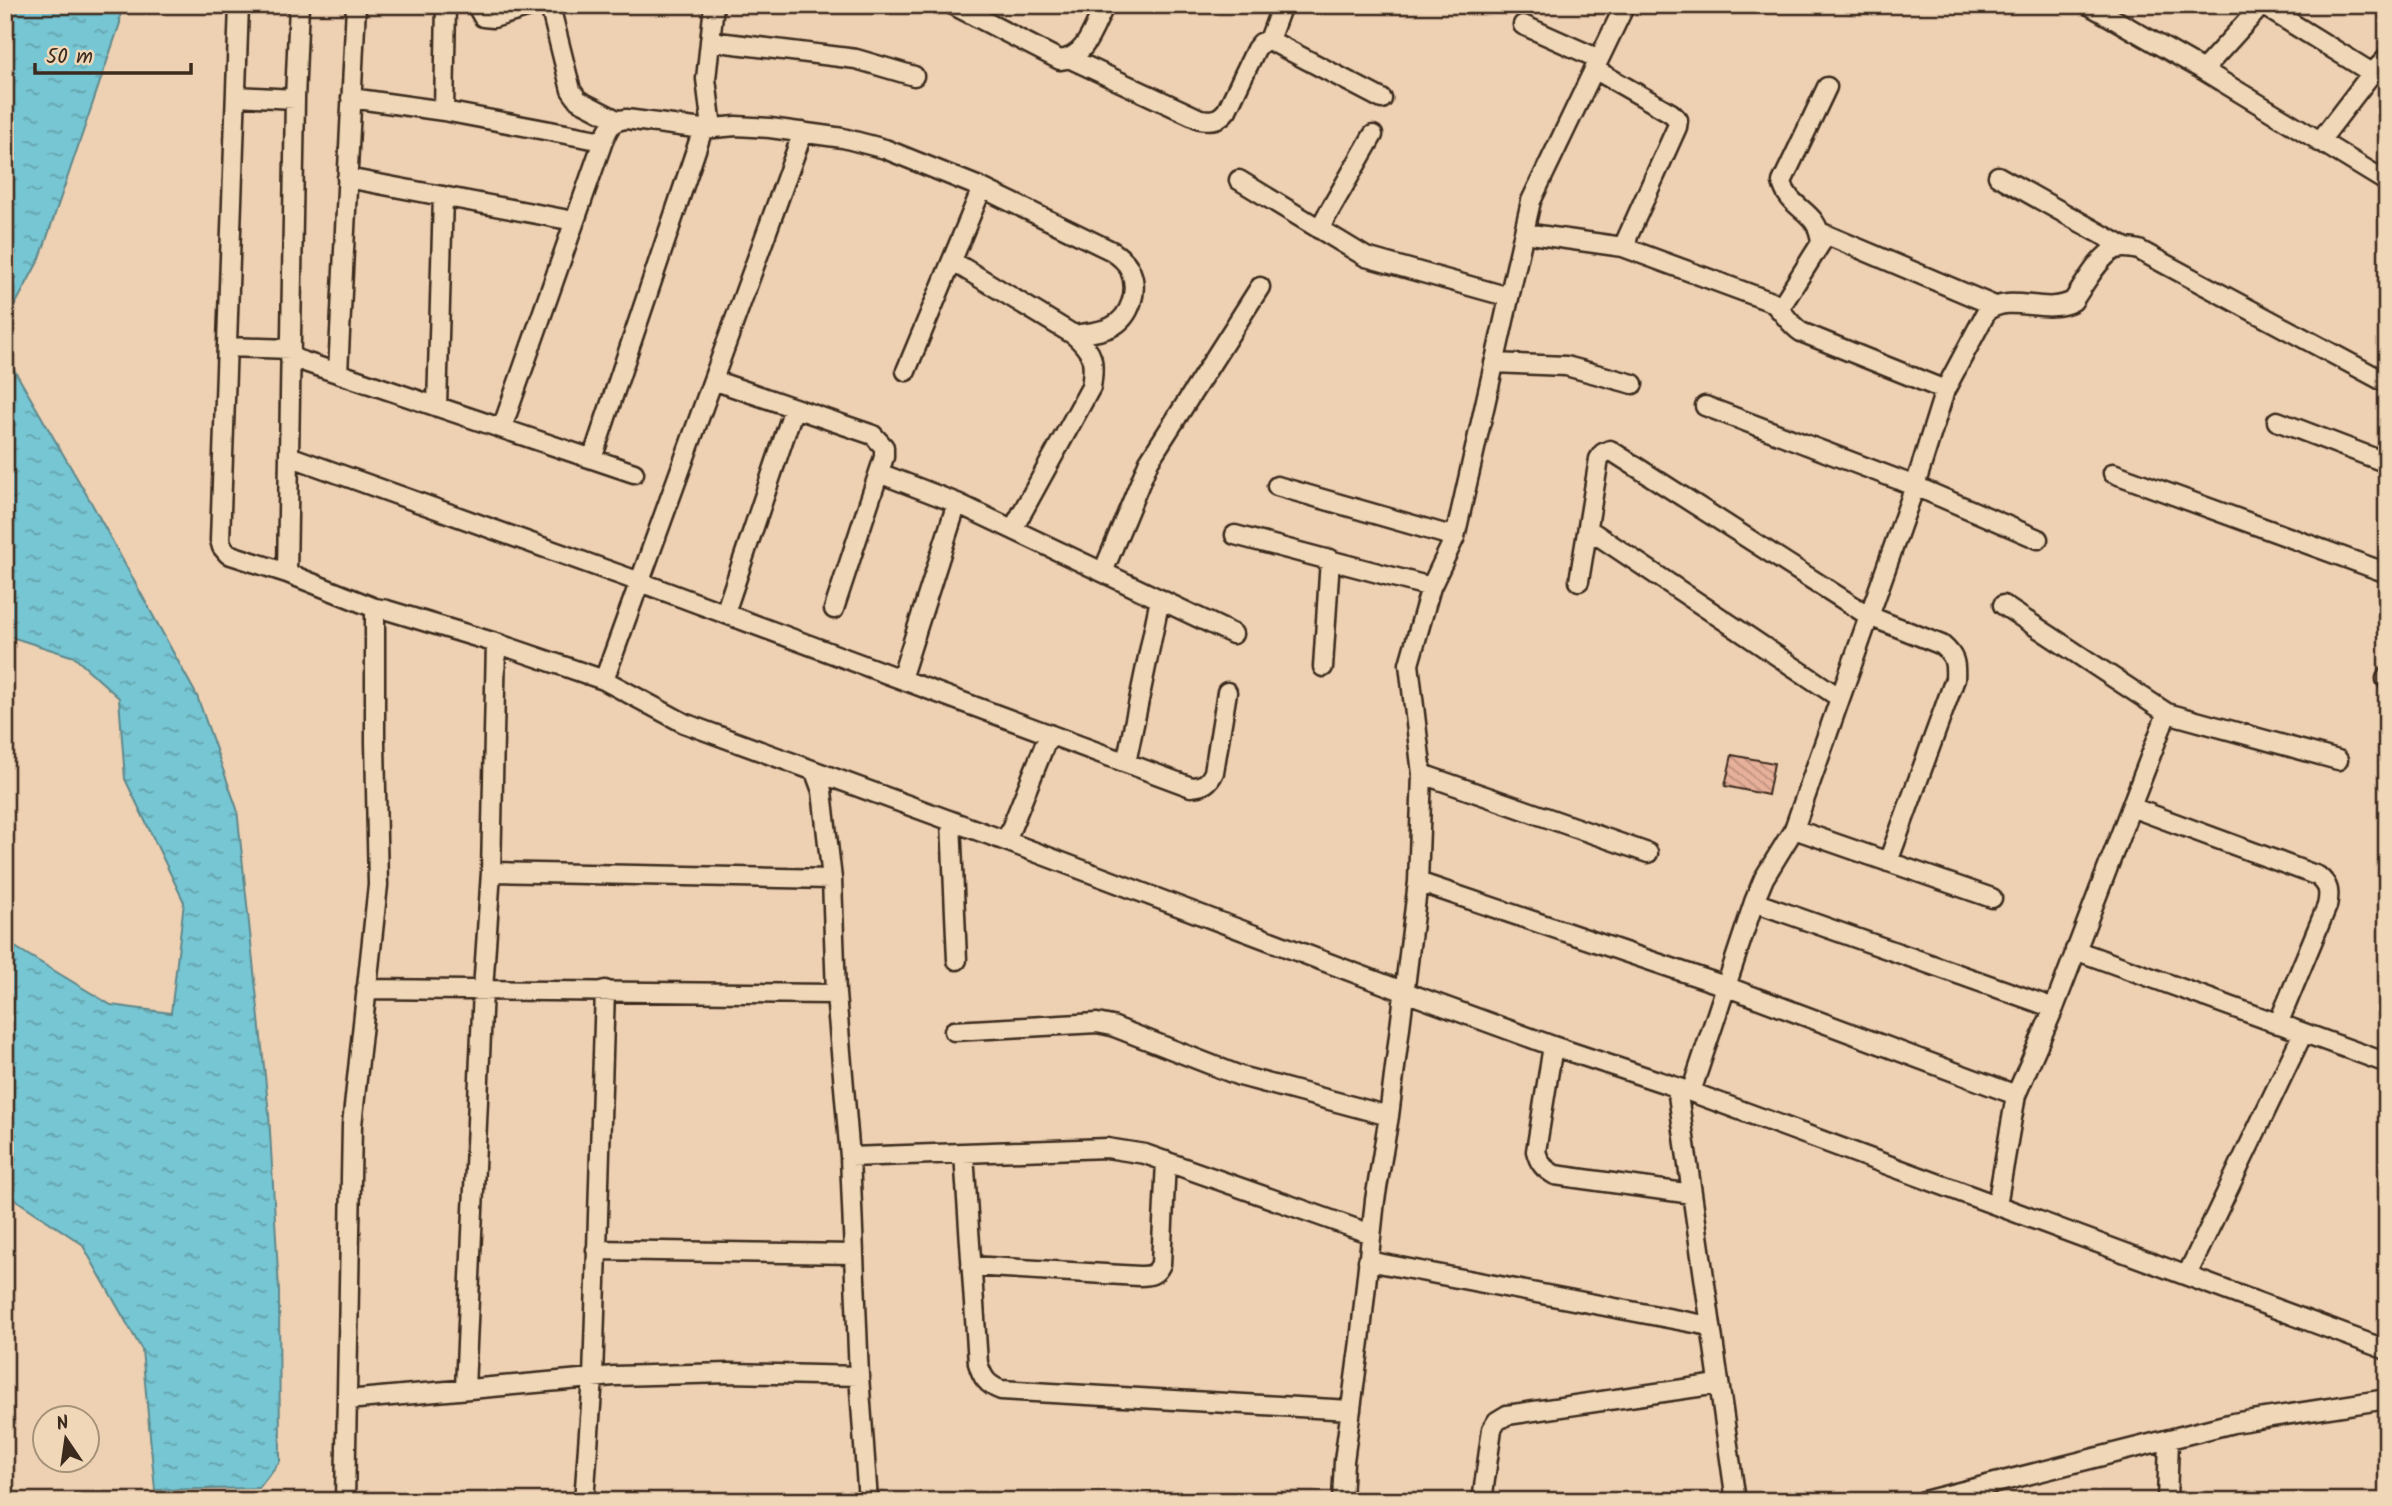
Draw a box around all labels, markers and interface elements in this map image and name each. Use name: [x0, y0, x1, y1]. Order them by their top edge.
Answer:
scale bar: [35, 32, 191, 76]
text: 50 m: [46, 41, 93, 74]
north arrow: [32, 1404, 102, 1474]
text: N: [53, 1408, 72, 1440]

